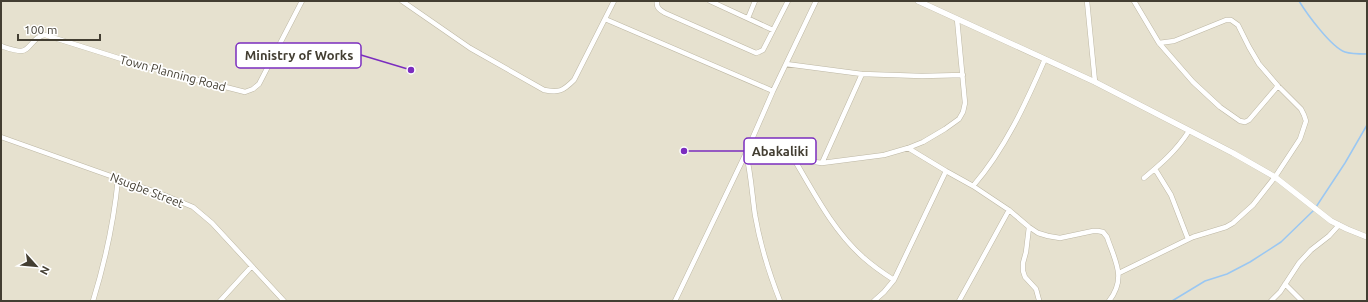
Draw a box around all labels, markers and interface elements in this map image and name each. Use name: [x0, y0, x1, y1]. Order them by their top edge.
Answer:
scale bar: [18, 16, 100, 42]
text: 100 m: [24, 23, 57, 36]
callout: Ministry of Works: [236, 43, 361, 68]
text: Ministry of Works: [245, 48, 353, 62]
street label: Town Planning Road: [119, 53, 227, 93]
callout: Abakaliki: [744, 138, 816, 164]
text: Abakaliki: [752, 144, 808, 158]
street label: Nsugbe Street: [109, 170, 186, 210]
north arrow: [16, 246, 56, 286]
text: N: [38, 264, 52, 277]

